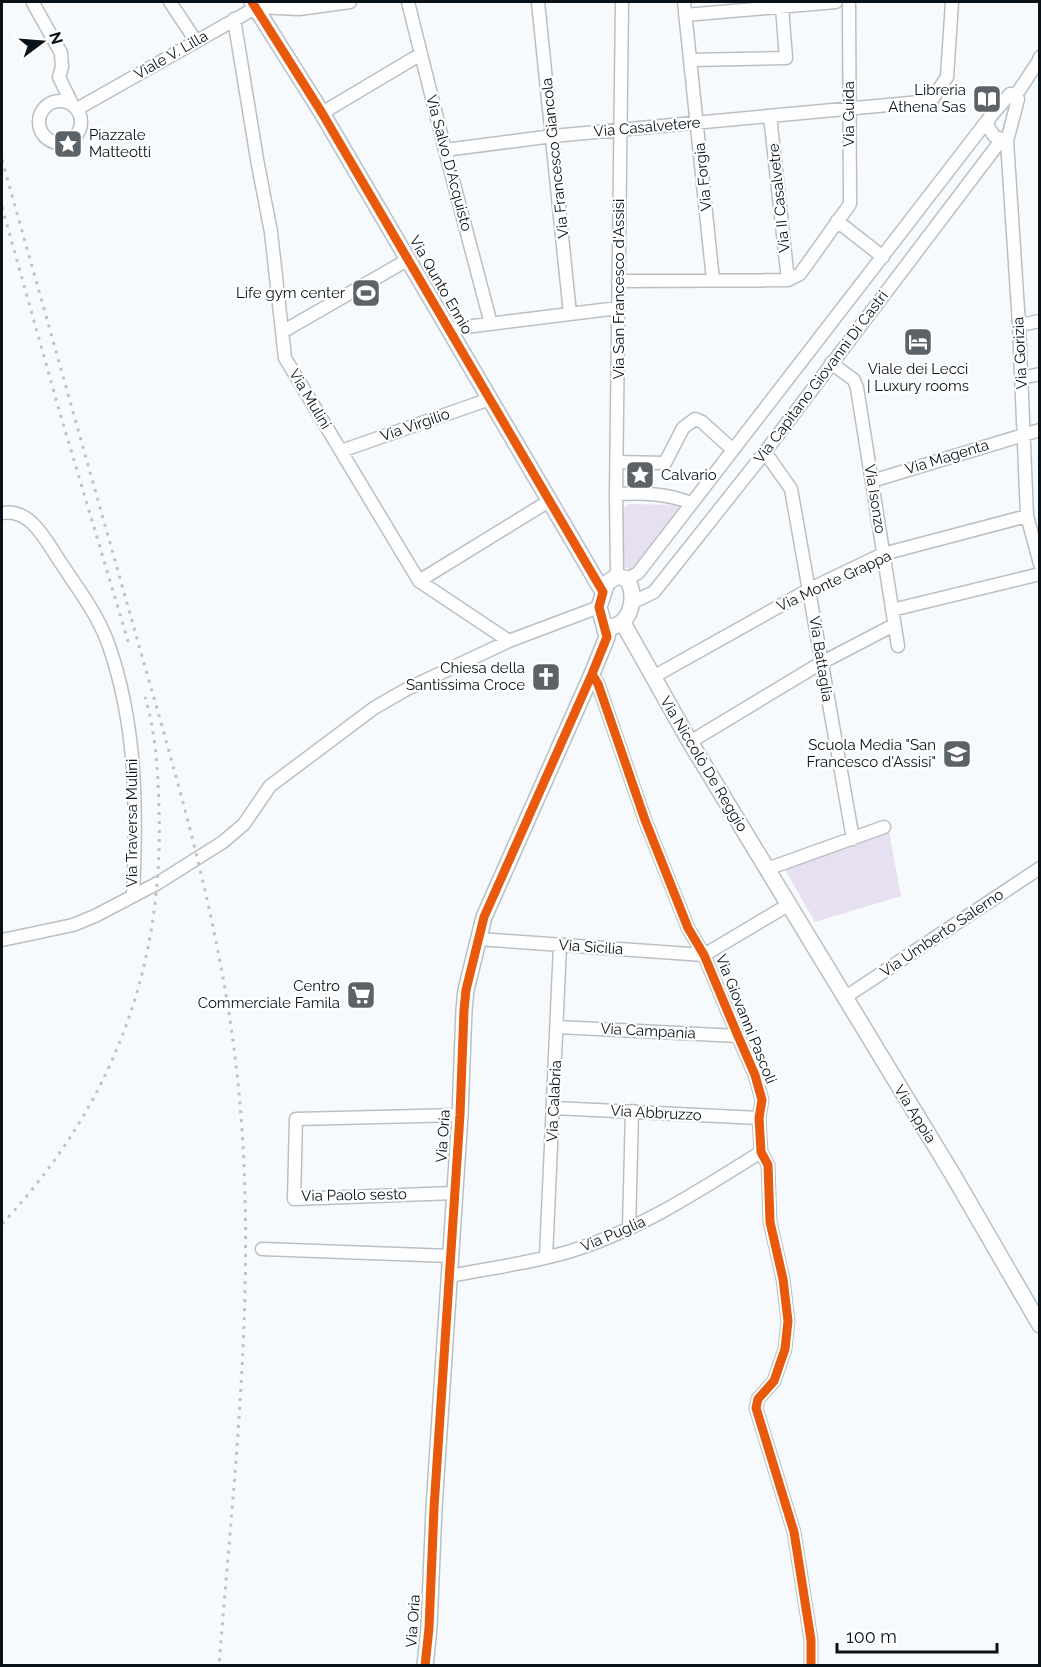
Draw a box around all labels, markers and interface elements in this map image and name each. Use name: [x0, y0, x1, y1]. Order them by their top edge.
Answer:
north arrow: [12, 12, 72, 72]
street label: Viale V. Lilla: [131, 27, 211, 83]
text: N: [45, 30, 67, 46]
street label: Via Francesco Giancola: [538, 77, 572, 239]
street label: Via Guida: [840, 81, 858, 147]
place label: Libreria Athena Sas: [888, 81, 966, 116]
library icon: Libreria Athena Sas: [971, 83, 1003, 115]
street label: Via Salvo D'Acquisto: [422, 93, 476, 233]
street label: Via Casalvetere: [593, 113, 701, 141]
place label: Piazzale Matteotti: [89, 126, 151, 161]
place icon: Piazzale Matteotti: [52, 128, 84, 160]
street label: Via Forgia: [690, 142, 716, 212]
street label: Via II Casalvetre: [764, 142, 794, 254]
street label: Via San Francesco d'Assisi: [610, 199, 628, 379]
street label: Via Qunto Ennio: [406, 233, 476, 337]
sports icon: Life gym center: [350, 277, 382, 309]
place label: Life gym center: [236, 284, 346, 302]
street label: Via Capitano Giovanni Di Castri: [750, 287, 892, 467]
street label: Via Gorizia: [1009, 316, 1031, 390]
hotel icon: Viale dei Lecci | Luxury rooms: [902, 326, 934, 358]
place label: Viale dei Lecci | Luxury rooms: [867, 360, 969, 395]
street label: Via Mulini: [285, 366, 335, 432]
street label: Via Virgilio: [378, 405, 452, 445]
street label: Via Magenta: [903, 436, 991, 478]
place icon: Calvario: [624, 459, 656, 491]
street label: Via Isonzo: [861, 463, 889, 535]
place label: Calvario: [661, 466, 717, 484]
street label: Via Monte Grappa: [774, 547, 894, 615]
street label: Via Battaglia: [805, 615, 837, 703]
place label: Chiesa della Santissima Croce: [406, 659, 525, 694]
church icon: Chiesa della Santissima Croce: [530, 661, 562, 693]
street label: Via Niccolò De Reggio: [656, 693, 752, 835]
place label: Scuola Media "San Francesco d'Assisi": [806, 736, 936, 771]
school or university icon: Scuola Media "San Francesco d'Assisi": [941, 738, 973, 770]
street label: Via Traversa Mulini: [123, 759, 141, 887]
street label: Via Umberto Salerno: [877, 885, 1007, 981]
street label: Via Sicilia: [558, 936, 624, 958]
street label: Via Giovanni Pascoli: [712, 952, 780, 1086]
place label: Centro Commerciale Famila: [198, 977, 340, 1012]
supermarket icon: Centro Commerciale Famila: [345, 979, 377, 1011]
street label: Via Campania: [600, 1020, 696, 1042]
street label: Via Calabria: [543, 1060, 565, 1142]
street label: Via Appia: [890, 1082, 940, 1146]
street label: Via Abbruzzo: [610, 1102, 702, 1124]
street label: Via Oria: [432, 1109, 454, 1163]
street label: Via Paolo sesto: [301, 1185, 407, 1205]
street label: Via Puglia: [578, 1212, 648, 1256]
street label: Via Oria: [402, 1594, 424, 1648]
scale bar: [837, 1616, 998, 1654]
text: 100 m: [846, 1626, 897, 1647]

